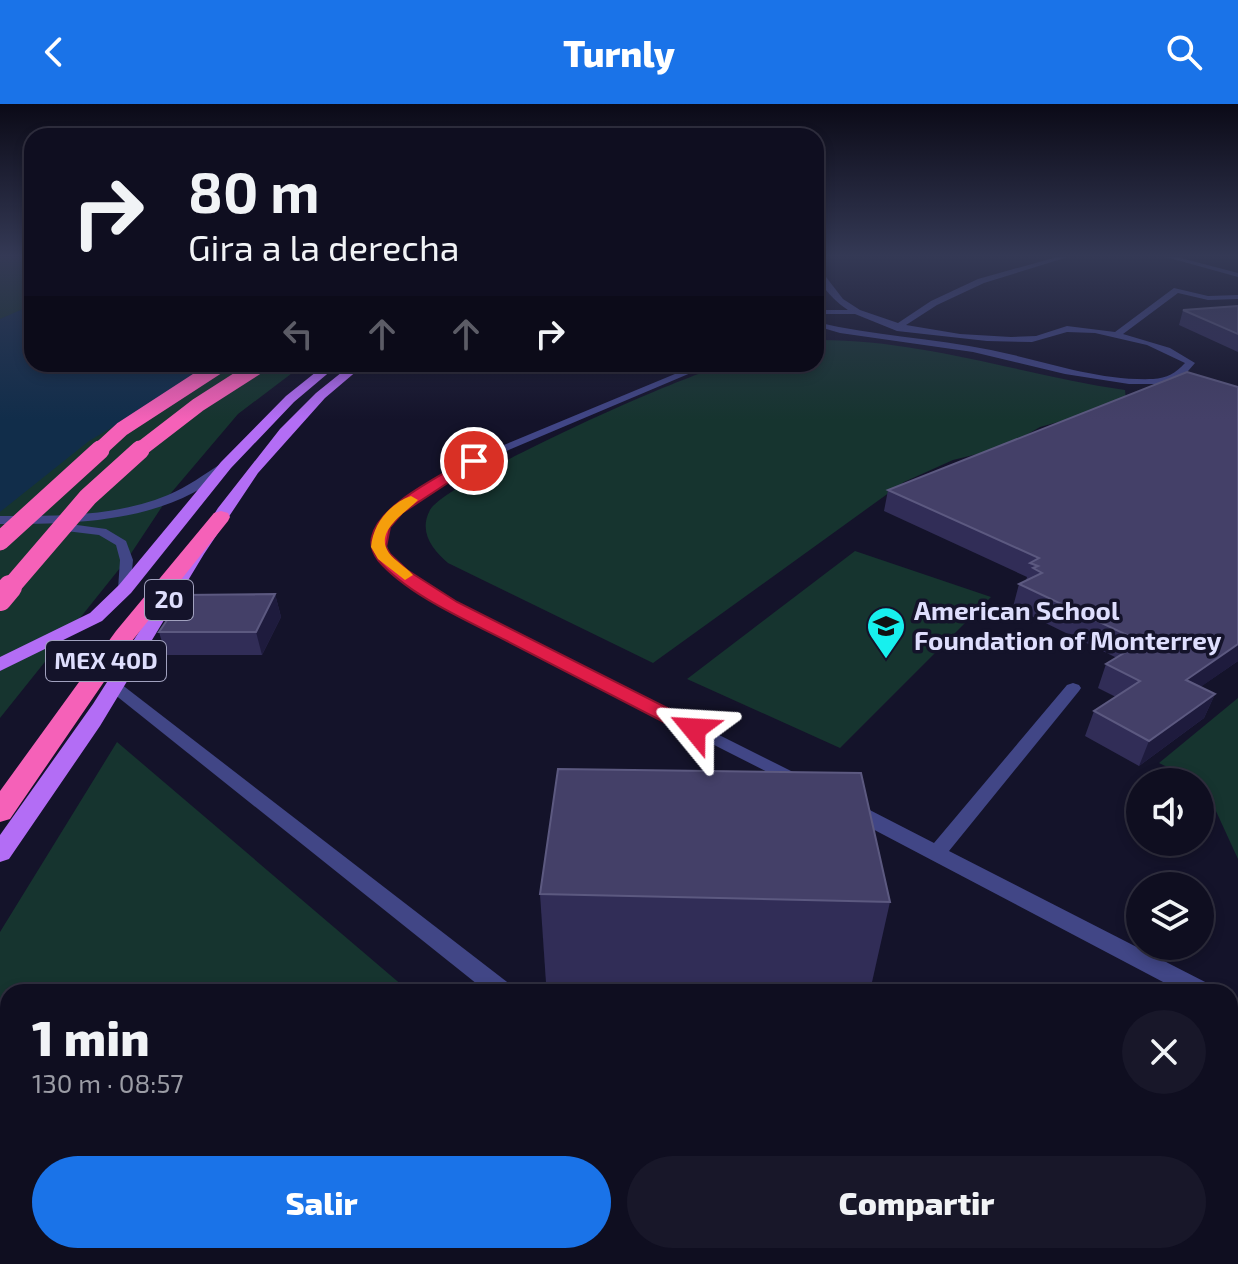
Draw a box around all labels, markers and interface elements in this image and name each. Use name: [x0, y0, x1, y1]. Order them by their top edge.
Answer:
icon: back: [32, 30, 76, 74]
icon: search: [1162, 30, 1206, 74]
text: Turnly: [563, 31, 675, 74]
text: 80 m: [188, 157, 320, 224]
icon: right: [56, 160, 160, 264]
text: Gira a la derecha: [188, 225, 460, 268]
icon: left: [276, 312, 320, 356]
icon: ahead: [360, 312, 404, 356]
icon: ahead: [444, 312, 488, 356]
icon: right: [528, 312, 572, 356]
pin: [440, 427, 508, 495]
icon: arrive: [452, 439, 496, 483]
road number: 20: [145, 580, 193, 620]
place label: American School Foundation of Monterrey: [914, 594, 1222, 656]
school or university icon: American School Foundation of Monterrey: [865, 605, 907, 660]
road number: MEX 40D: [46, 641, 166, 681]
position arrow: [652, 687, 736, 771]
map controls: [1126, 768, 1214, 960]
button: sound: [1126, 768, 1214, 856]
button: layers: [1126, 872, 1214, 960]
text: 1 min: [32, 1008, 150, 1066]
button: close: [1122, 1010, 1206, 1094]
text: 130 m · 08:57: [32, 1067, 184, 1098]
button: Salir: [32, 1156, 611, 1248]
button: Compartir: [627, 1156, 1206, 1248]

